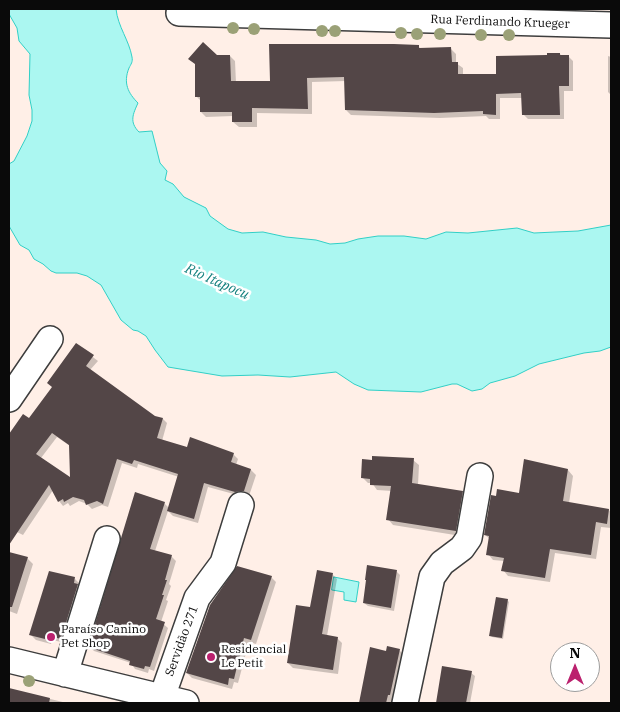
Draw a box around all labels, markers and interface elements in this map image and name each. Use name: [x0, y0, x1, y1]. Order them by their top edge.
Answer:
street label: Rua Ferdinando Krueger: [430, 12, 570, 32]
water label: Rio Itapocu: [182, 260, 252, 304]
street label: Servidão 271: [163, 604, 201, 678]
place label: Paraíso Canino Pet Shop: [61, 623, 146, 651]
marker: Paraíso Canino Pet Shop: [45, 631, 57, 643]
north arrow: [550, 642, 600, 692]
place label: Residencial Le Petit: [221, 643, 286, 671]
text: N: [569, 644, 581, 662]
marker: Residencial Le Petit: [205, 651, 217, 663]

